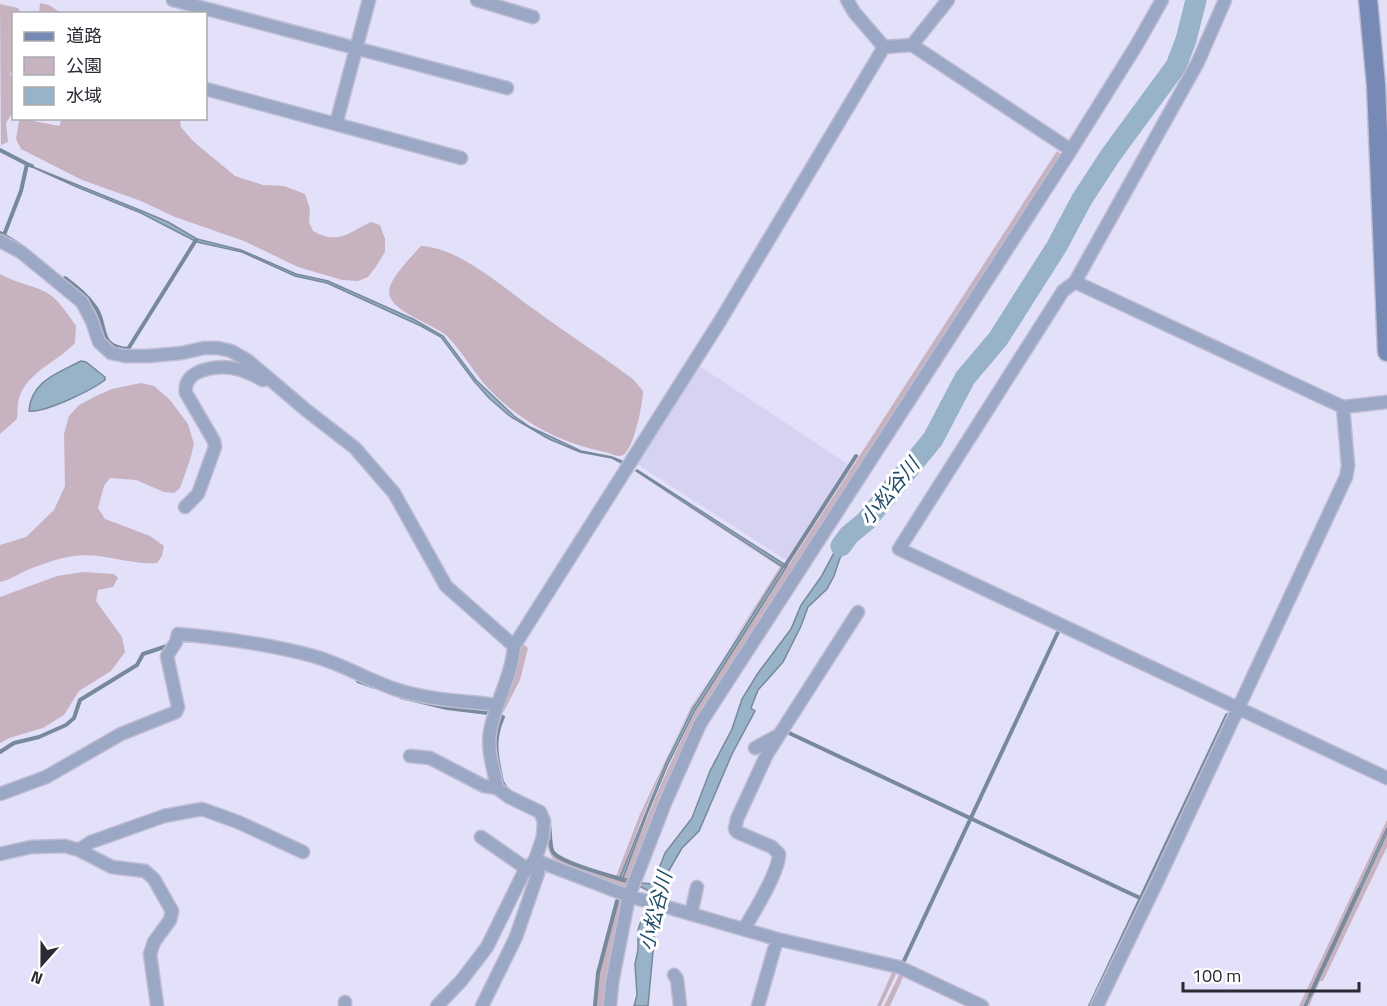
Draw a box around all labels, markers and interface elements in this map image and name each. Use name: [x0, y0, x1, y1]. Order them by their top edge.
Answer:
legend: [12, 12, 207, 120]
text: 道路: [66, 22, 102, 49]
text: 公園: [66, 52, 102, 79]
text: 水域: [66, 82, 102, 109]
water label: 小松谷川: [851, 449, 928, 532]
water label: 小松谷川: [630, 866, 680, 954]
north arrow: [12, 934, 72, 994]
scale bar: [1183, 955, 1358, 993]
text: 100 m: [1192, 962, 1241, 989]
text: N: [27, 965, 46, 991]

